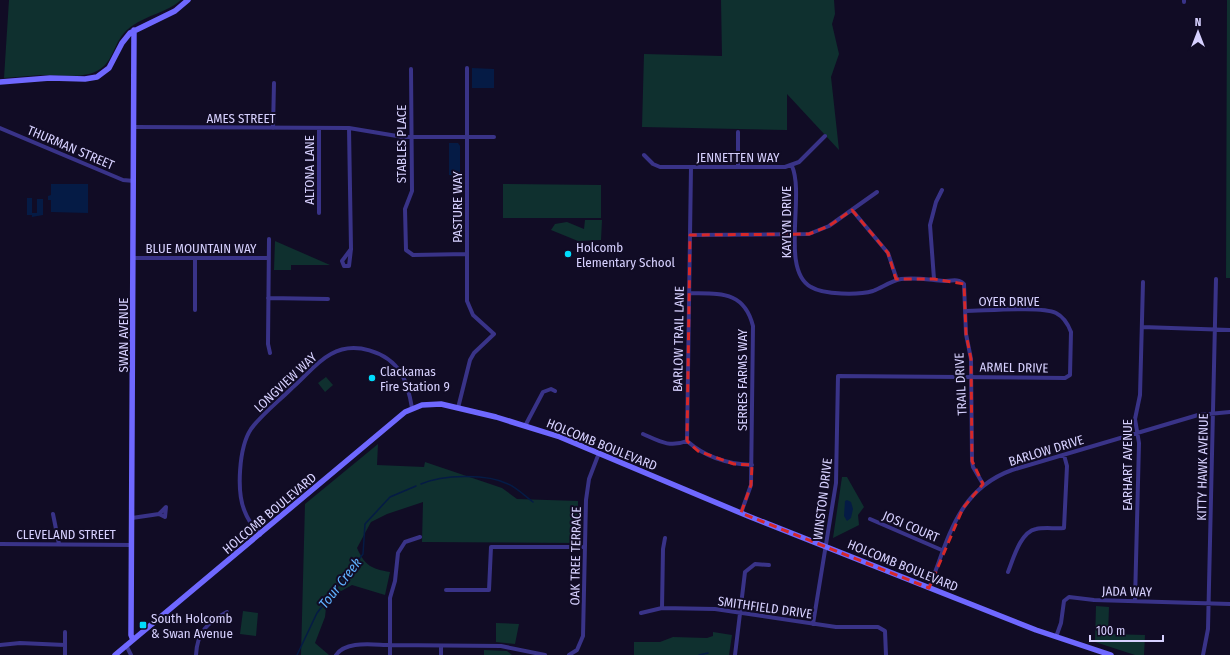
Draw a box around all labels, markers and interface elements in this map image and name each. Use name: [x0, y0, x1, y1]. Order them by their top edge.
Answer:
north arrow: [1178, 12, 1218, 52]
text: N: [1195, 16, 1201, 29]
street label: STABLES PLACE: [394, 105, 409, 183]
street label: AMES STREET: [206, 111, 276, 126]
street label: THURMAN STREET: [25, 122, 117, 173]
street label: ALTONA LANE: [302, 135, 317, 205]
street label: JENNETTEN WAY: [696, 150, 780, 165]
street label: PASTURE WAY: [450, 171, 465, 243]
street label: KAYLYN DRIVE: [779, 186, 794, 258]
place label: Holcomb Elementary School: [576, 240, 676, 270]
street label: BLUE MOUNTAIN WAY: [145, 241, 257, 256]
marker: Holcomb Elementary School: [563, 249, 573, 259]
street label: BARLOW TRAIL LANE: [670, 286, 687, 392]
street label: OYER DRIVE: [978, 294, 1040, 309]
street label: SWAN AVENUE: [116, 298, 131, 372]
street label: SERRES FARMS WAY: [735, 328, 750, 431]
street label: LONGVIEW WAY: [251, 349, 320, 415]
street label: TRAIL DRIVE: [951, 352, 970, 416]
street label: ARMEL DRIVE: [979, 359, 1049, 376]
place label: Clackamas Fire Station 9: [380, 364, 450, 394]
marker: Clackamas Fire Station 9: [367, 373, 377, 383]
street label: KITTY HAWK AVENUE: [1194, 413, 1211, 521]
street label: HOLCOMB BOULEVARD: [544, 415, 659, 473]
street label: EARHART AVENUE: [1120, 419, 1135, 511]
street label: BARLOW DRIVE: [1007, 432, 1086, 469]
street label: WINSTON DRIVE: [810, 457, 835, 541]
street label: HOLCOMB BOULEVARD: [219, 470, 319, 557]
street label: OAK TREE TERRACE: [567, 506, 584, 606]
street label: JOSI COURT: [880, 508, 941, 545]
street label: CLEVELAND STREET: [16, 527, 116, 542]
street label: HOLCOMB BOULEVARD: [845, 536, 960, 594]
water label: Tour Creek: [315, 554, 366, 612]
street label: JADA WAY: [1102, 584, 1153, 599]
street label: SMITHFIELD DRIVE: [717, 593, 813, 622]
place label: South Holcomb & Swan Avenue: [151, 611, 233, 641]
scale bar: [1090, 617, 1163, 643]
marker: South Holcomb & Swan Avenue: [138, 620, 148, 630]
text: 100 m: [1096, 624, 1125, 638]

